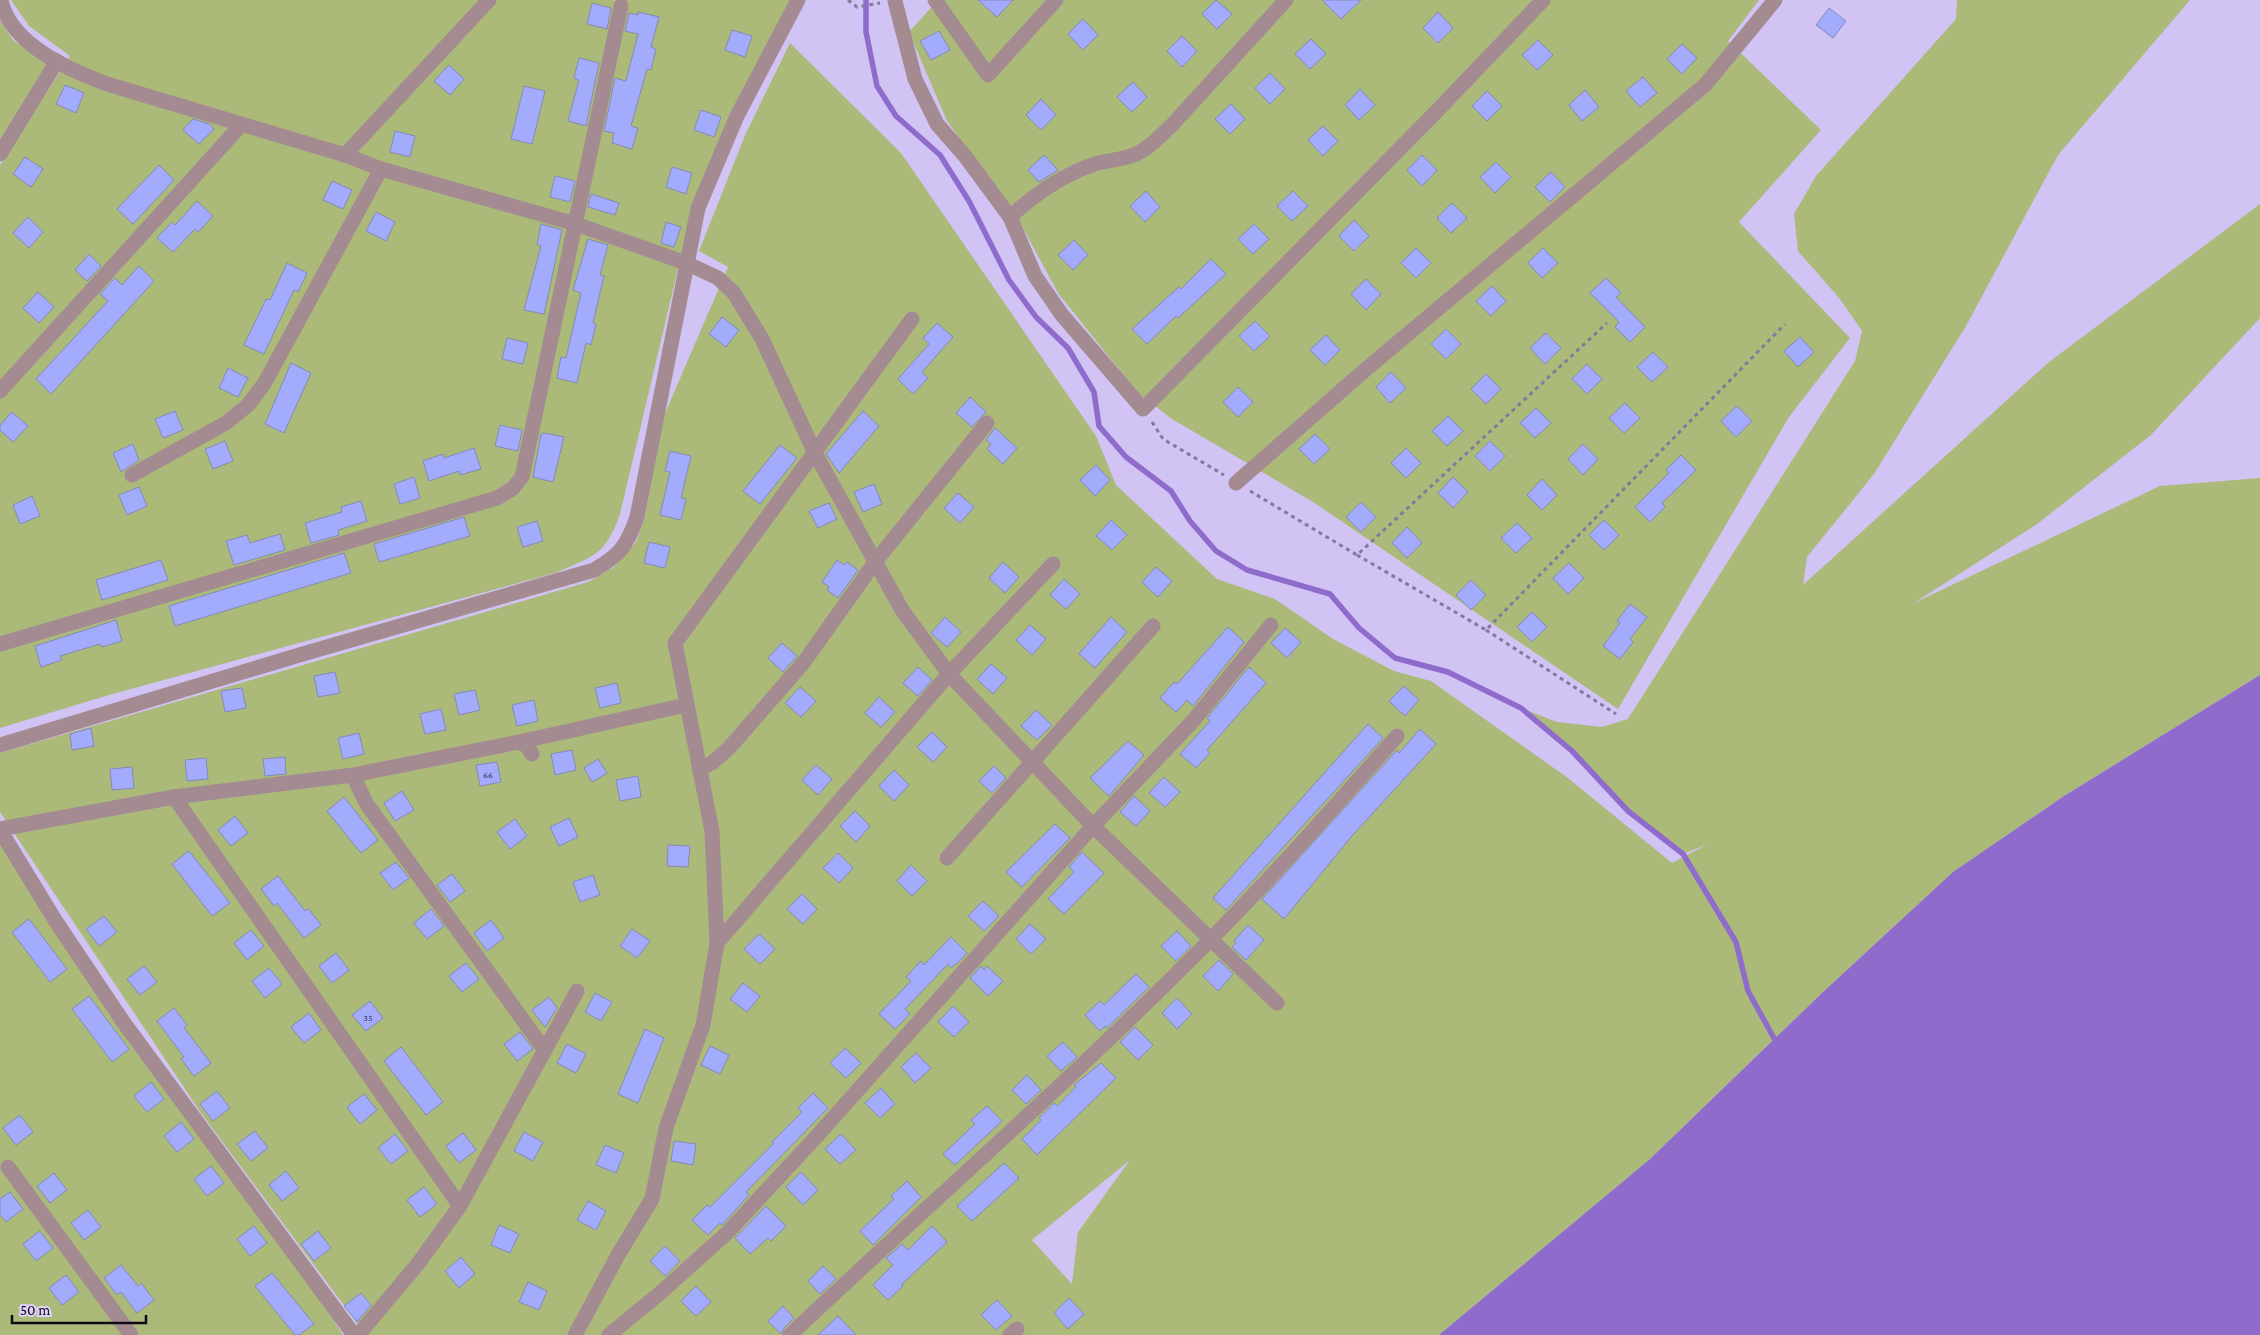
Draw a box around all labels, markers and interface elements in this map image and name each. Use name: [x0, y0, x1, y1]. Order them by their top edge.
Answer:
house number: 66: [483, 769, 493, 780]
house number: 35: [363, 1012, 373, 1023]
scale bar: [12, 1292, 146, 1324]
text: 50 m: [20, 1302, 50, 1318]

